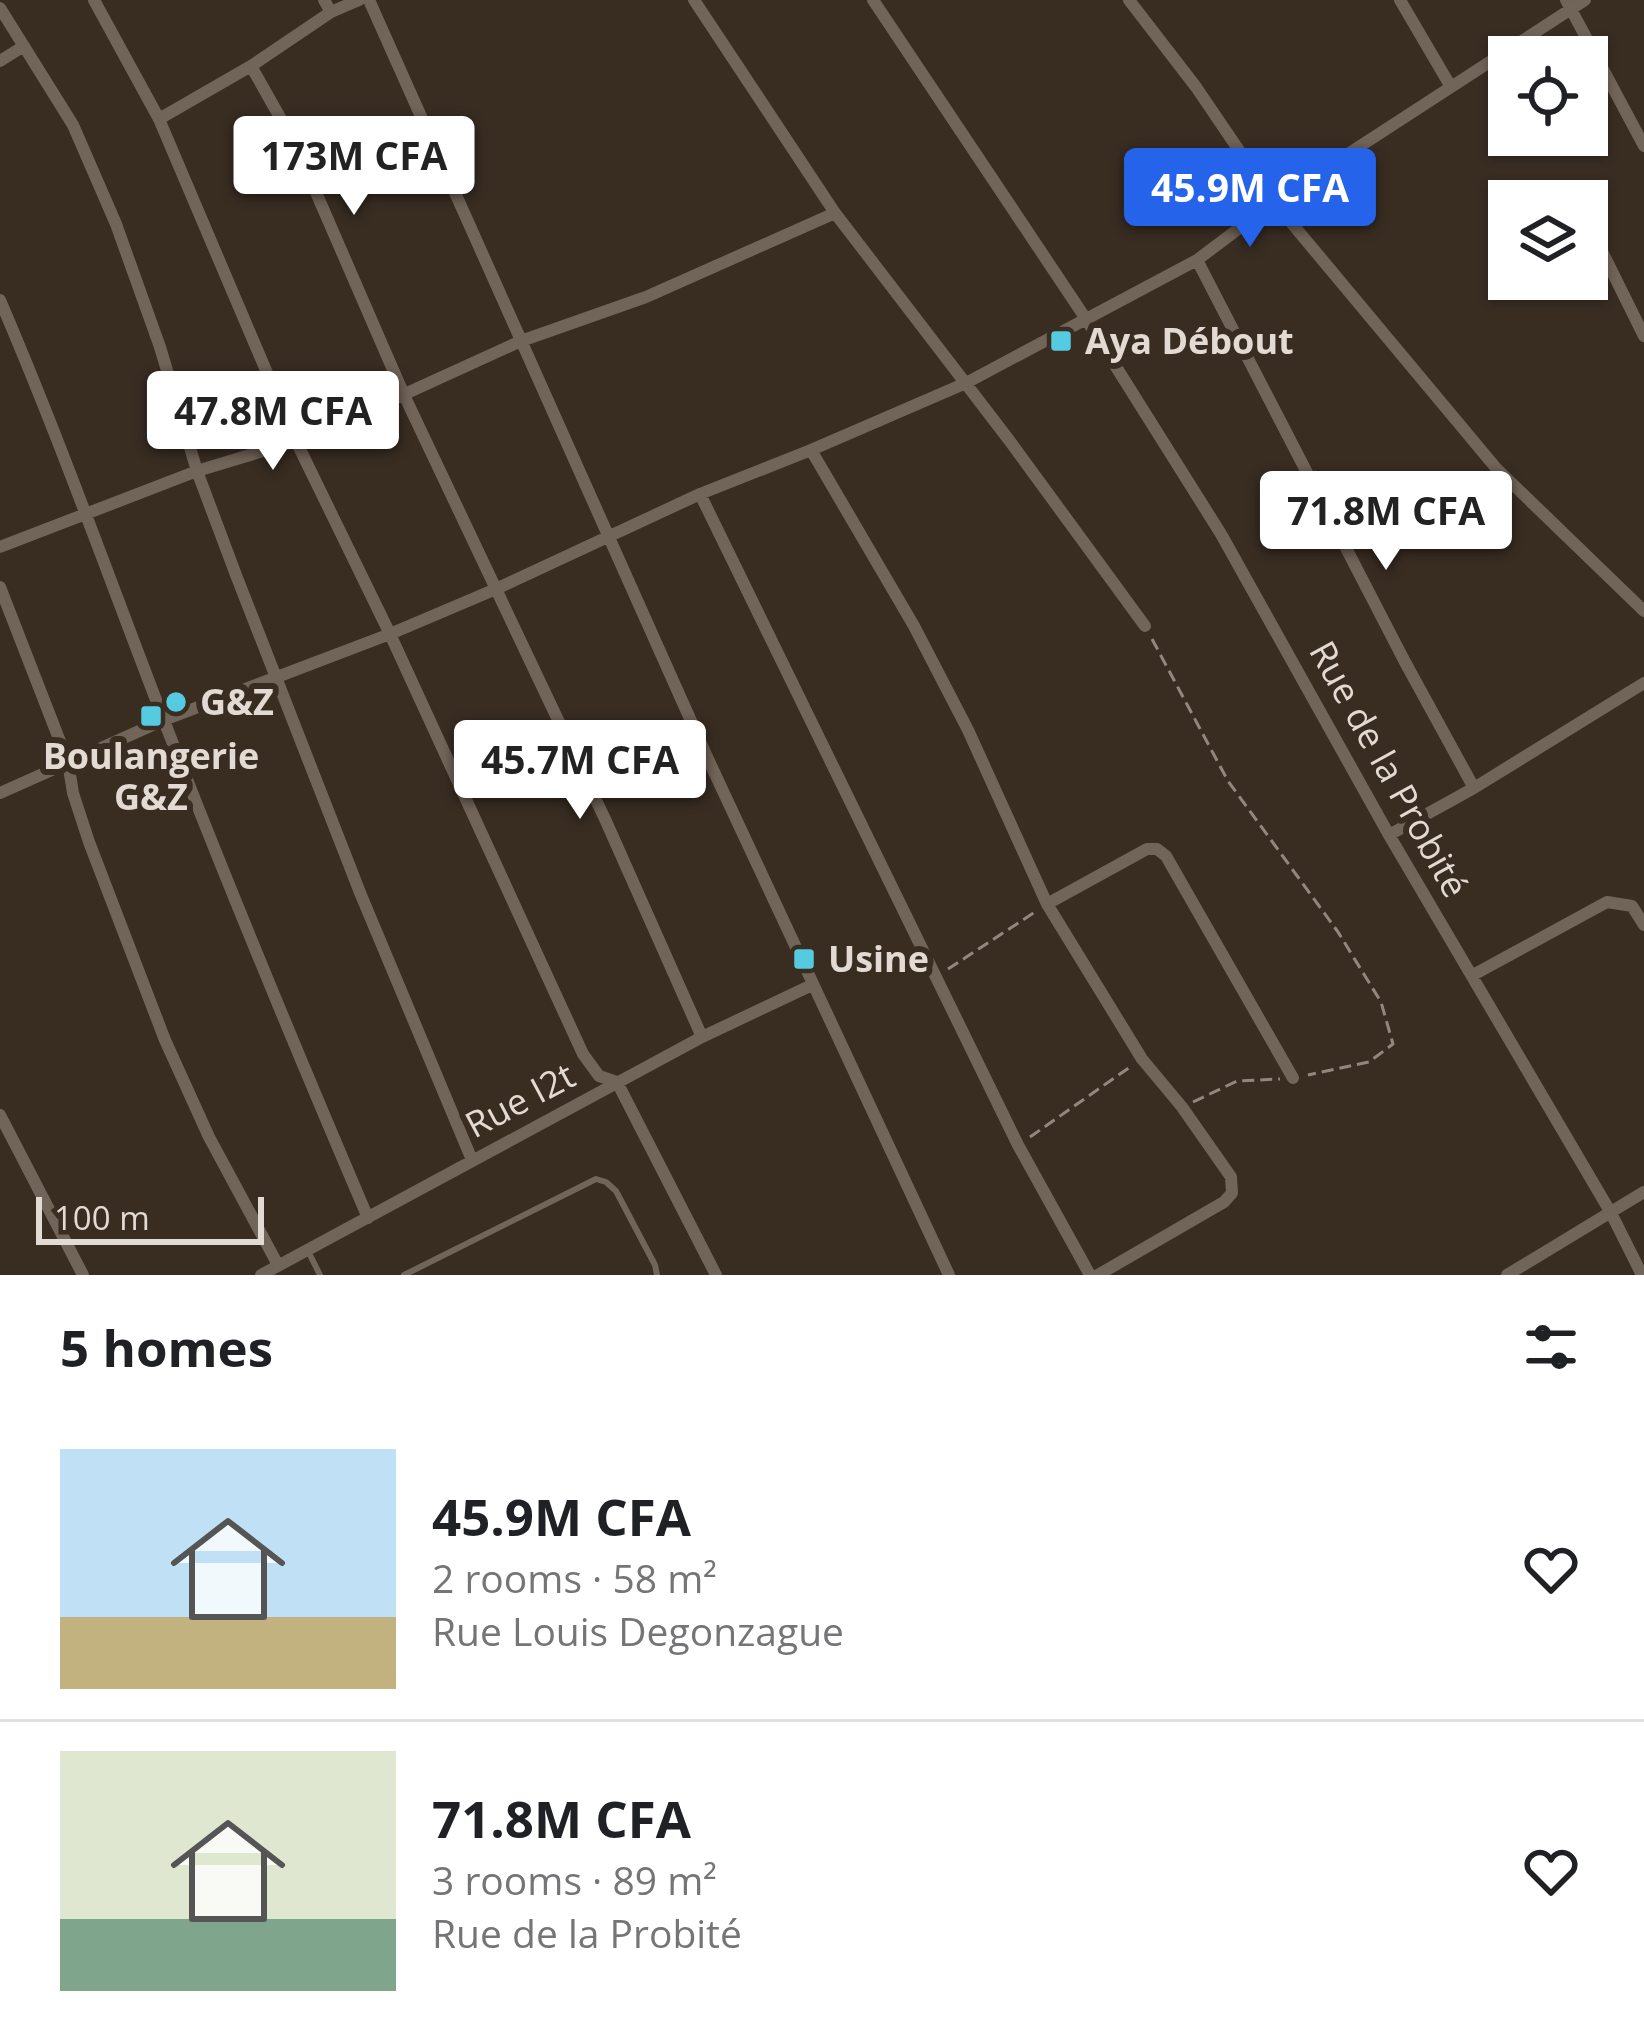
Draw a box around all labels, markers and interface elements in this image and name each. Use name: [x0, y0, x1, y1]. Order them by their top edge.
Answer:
map controls: [1488, 36, 1608, 300]
button: locate: [1488, 36, 1608, 156]
pin: 173M CFA: [230, 116, 478, 218]
text: 173M CFA: [261, 128, 447, 181]
pin: 45.9M CFA: [1113, 148, 1387, 250]
text: 45.9M CFA: [1151, 160, 1349, 213]
button: layers: [1488, 180, 1608, 300]
place label: Aya Débout: [1085, 316, 1294, 365]
marker: Aya Débout: [1048, 328, 1074, 354]
pin: 47.8M CFA: [136, 371, 410, 473]
text: 47.8M CFA: [174, 383, 372, 436]
pin: 71.8M CFA: [1249, 471, 1523, 573]
text: 71.8M CFA: [1287, 483, 1485, 536]
street label: Rue de la Probité: [1299, 632, 1480, 906]
place label: G&Z: [200, 677, 274, 726]
marker: G&Z: [163, 689, 189, 715]
marker: Boulangerie G&Z: [138, 703, 164, 729]
pin: 45.7M CFA: [443, 720, 717, 822]
place label: Boulangerie G&Z: [43, 731, 259, 821]
text: 45.7M CFA: [481, 732, 679, 785]
place label: Usine: [828, 934, 929, 983]
marker: Usine: [791, 946, 817, 972]
street label: Rue I2t: [456, 1050, 583, 1149]
scale bar: [36, 1191, 264, 1244]
text: 100 m: [54, 1195, 150, 1240]
text: 5 homes: [60, 1312, 273, 1382]
icon: filters: [1518, 1314, 1584, 1380]
text: 45.9M CFA: [432, 1481, 691, 1551]
icon: home: [156, 1497, 300, 1641]
icon: heart: [1518, 1536, 1584, 1602]
text: 2 rooms · 58 m²: [432, 1551, 717, 1604]
text: Rue Louis Degonzague: [432, 1604, 844, 1657]
text: 71.8M CFA: [432, 1783, 691, 1853]
icon: home: [156, 1799, 300, 1943]
icon: heart: [1518, 1838, 1584, 1904]
text: 3 rooms · 89 m²: [432, 1853, 717, 1906]
text: Rue de la Probité: [432, 1906, 742, 1959]

